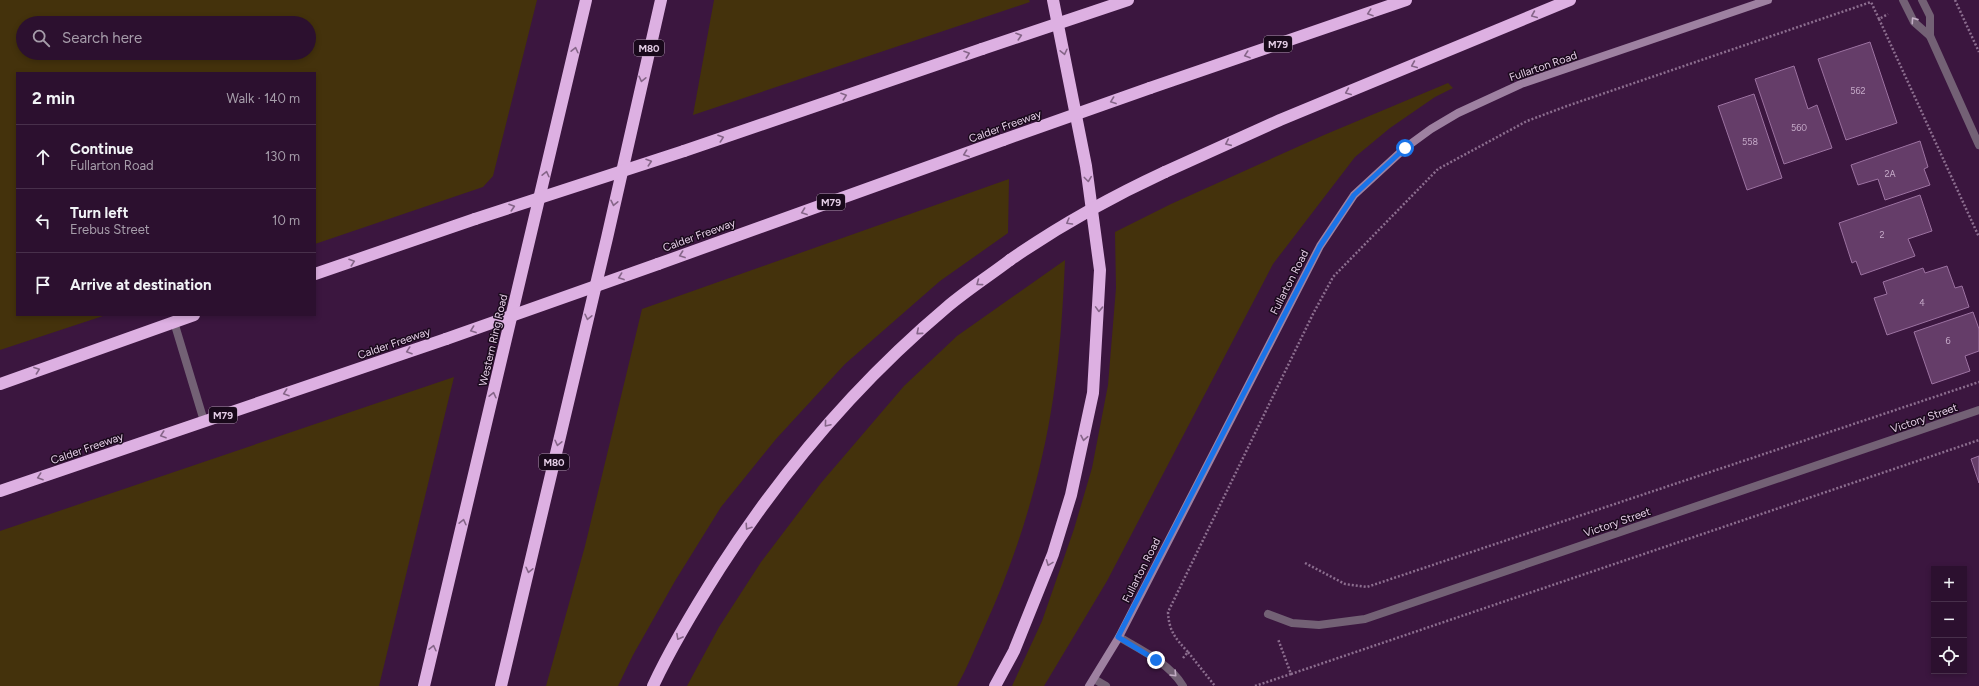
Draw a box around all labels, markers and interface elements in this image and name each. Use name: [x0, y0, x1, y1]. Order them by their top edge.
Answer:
one-way arrow: [1366, 8, 1373, 16]
one-way arrow: [1531, 10, 1539, 18]
search box: [16, 16, 316, 60]
one-way arrow: [1912, 18, 1919, 25]
icon: search: [30, 27, 52, 49]
text: Search here: [62, 29, 142, 47]
one-way arrow: [1016, 33, 1023, 41]
road number: M79: [1264, 36, 1292, 52]
road number: M80: [634, 40, 664, 56]
one-way arrow: [570, 47, 578, 53]
one-way arrow: [1059, 48, 1068, 55]
street label: Fullarton Road: [1508, 49, 1579, 84]
one-way arrow: [963, 50, 970, 59]
one-way arrow: [1243, 50, 1250, 59]
one-way arrow: [1411, 60, 1419, 68]
one-way arrow: [638, 75, 647, 82]
house number: 562: [1850, 85, 1866, 96]
text: 2 min: [32, 88, 75, 108]
one-way arrow: [1344, 88, 1351, 96]
text: Walk · 140 m: [226, 91, 300, 106]
one-way arrow: [840, 92, 847, 101]
one-way arrow: [1109, 97, 1116, 105]
street label: Calder Freeway: [967, 107, 1043, 146]
house number: 560: [1791, 122, 1807, 133]
one-way arrow: [717, 134, 724, 143]
house number: 558: [1742, 136, 1758, 147]
one-way arrow: [1225, 138, 1233, 146]
route start: [1396, 139, 1414, 157]
text: Continue: [70, 140, 133, 158]
icon: ahead: [32, 146, 54, 168]
text: 130 m: [265, 149, 300, 164]
one-way arrow: [963, 149, 970, 157]
text: Fullarton Road: [70, 158, 154, 173]
one-way arrow: [645, 158, 652, 167]
house number: 2A: [1884, 168, 1896, 179]
one-way arrow: [541, 170, 549, 177]
one-way arrow: [1083, 176, 1092, 182]
road number: M79: [817, 194, 845, 210]
one-way arrow: [611, 200, 619, 206]
one-way arrow: [509, 203, 516, 212]
text: Turn left: [70, 204, 128, 222]
one-way arrow: [801, 207, 808, 215]
icon: left: [32, 210, 54, 232]
text: 10 m: [272, 213, 300, 228]
street label: Calder Freeway: [661, 216, 737, 255]
one-way arrow: [1066, 218, 1073, 225]
text: Erebus Street: [70, 222, 150, 237]
house number: 2: [1879, 229, 1885, 240]
street label: Fullarton Road: [1268, 248, 1311, 317]
one-way arrow: [678, 251, 685, 259]
one-way arrow: [348, 258, 355, 267]
one-way arrow: [618, 272, 625, 280]
icon: arrive: [32, 274, 54, 296]
text: Arrive at destination: [70, 276, 211, 294]
one-way arrow: [976, 278, 983, 285]
street label: Western Ring Road: [477, 293, 510, 387]
house number: 4: [1919, 297, 1925, 308]
one-way arrow: [1094, 306, 1103, 312]
one-way arrow: [585, 314, 593, 320]
street label: Calder Freeway: [356, 325, 432, 362]
one-way arrow: [469, 325, 476, 333]
one-way arrow: [916, 327, 923, 334]
house number: 6: [1945, 335, 1951, 346]
one-way arrow: [406, 347, 413, 355]
one-way arrow: [33, 367, 40, 375]
one-way arrow: [283, 389, 290, 397]
one-way arrow: [488, 392, 497, 399]
street label: Victory Street: [1889, 401, 1959, 436]
road number: M79: [209, 407, 237, 423]
one-way arrow: [825, 419, 832, 427]
street label: Calder Freeway: [49, 430, 125, 467]
one-way arrow: [160, 431, 167, 439]
one-way arrow: [1080, 435, 1089, 441]
one-way arrow: [555, 440, 563, 447]
road number: M80: [539, 454, 569, 470]
one-way arrow: [37, 473, 44, 481]
street label: Victory Street: [1582, 505, 1652, 540]
one-way arrow: [458, 518, 466, 525]
one-way arrow: [745, 522, 752, 529]
street label: Fullarton Road: [1120, 536, 1163, 605]
one-way arrow: [1046, 560, 1054, 567]
map controls: [1931, 566, 1967, 674]
button: +: [1931, 566, 1967, 602]
one-way arrow: [525, 567, 533, 573]
button: −: [1931, 602, 1967, 638]
one-way arrow: [676, 633, 683, 640]
button: locate: [1931, 638, 1967, 674]
one-way arrow: [428, 645, 436, 651]
route end: [1147, 651, 1165, 669]
one-way arrow: [1169, 669, 1177, 677]

